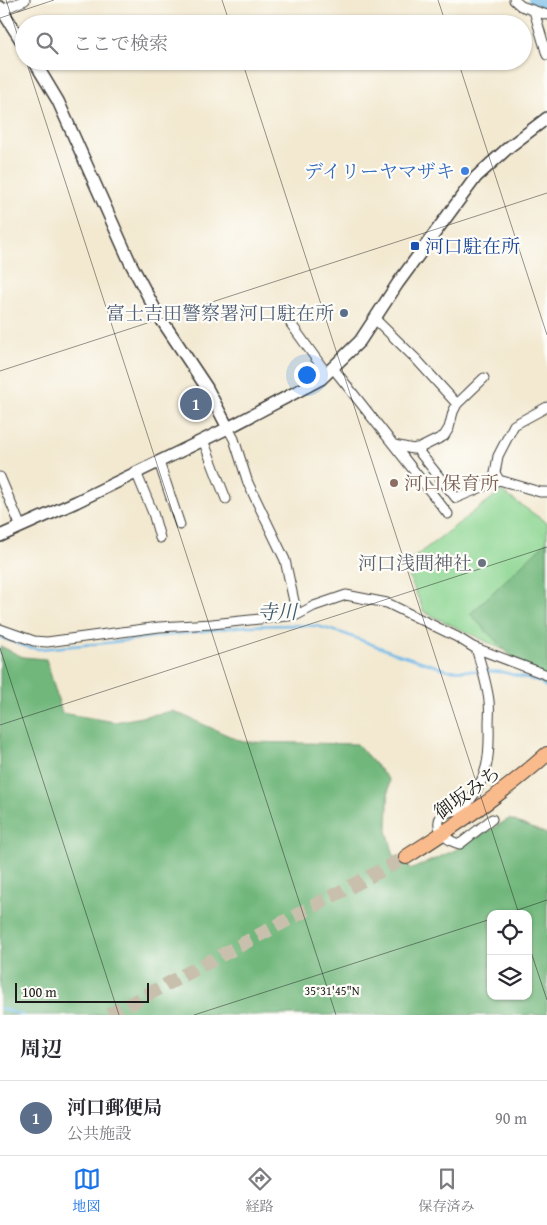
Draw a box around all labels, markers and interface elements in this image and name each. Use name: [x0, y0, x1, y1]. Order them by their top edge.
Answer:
search box: [15, 15, 532, 70]
icon: search: [33, 29, 61, 57]
text: ここで検索: [73, 29, 168, 57]
place label: デイリーヤマザキ: [304, 157, 455, 185]
marker: デイリーヤマザキ: [459, 165, 471, 177]
place label: 河口駐在所: [425, 232, 520, 260]
marker: 河口駐在所: [409, 240, 421, 252]
place label: 富士吉田警察署河口駐在所: [106, 299, 334, 327]
marker: 富士吉田警察署河口駐在所: [338, 307, 350, 319]
your location: [294, 362, 320, 388]
pin: 1: [180, 385, 212, 423]
place label: 河口保育所: [404, 469, 499, 497]
marker: 河口保育所: [388, 477, 400, 489]
place label: 河口浅間神社: [358, 549, 472, 577]
marker: 河口浅間神社: [476, 557, 488, 569]
water label: 寺川: [257, 597, 299, 626]
street label: 御坂みち: [428, 758, 506, 826]
map controls: [487, 910, 532, 1000]
button: locate: [487, 910, 532, 955]
button: layers: [487, 955, 532, 1000]
scale bar: [15, 980, 149, 1003]
text: 100 m: [22, 982, 57, 1002]
text: 35°31'45"N: [304, 982, 360, 999]
text: 周辺: [20, 1033, 62, 1064]
text: 河口郵便局: [67, 1093, 162, 1121]
text: 1: [32, 1106, 40, 1130]
text: 90 m: [495, 1106, 527, 1130]
text: 公共施設: [67, 1121, 131, 1145]
tab: 地図: [73, 1165, 101, 1216]
tab: 経路: [246, 1165, 274, 1216]
tab: 保存済み: [419, 1165, 475, 1216]

